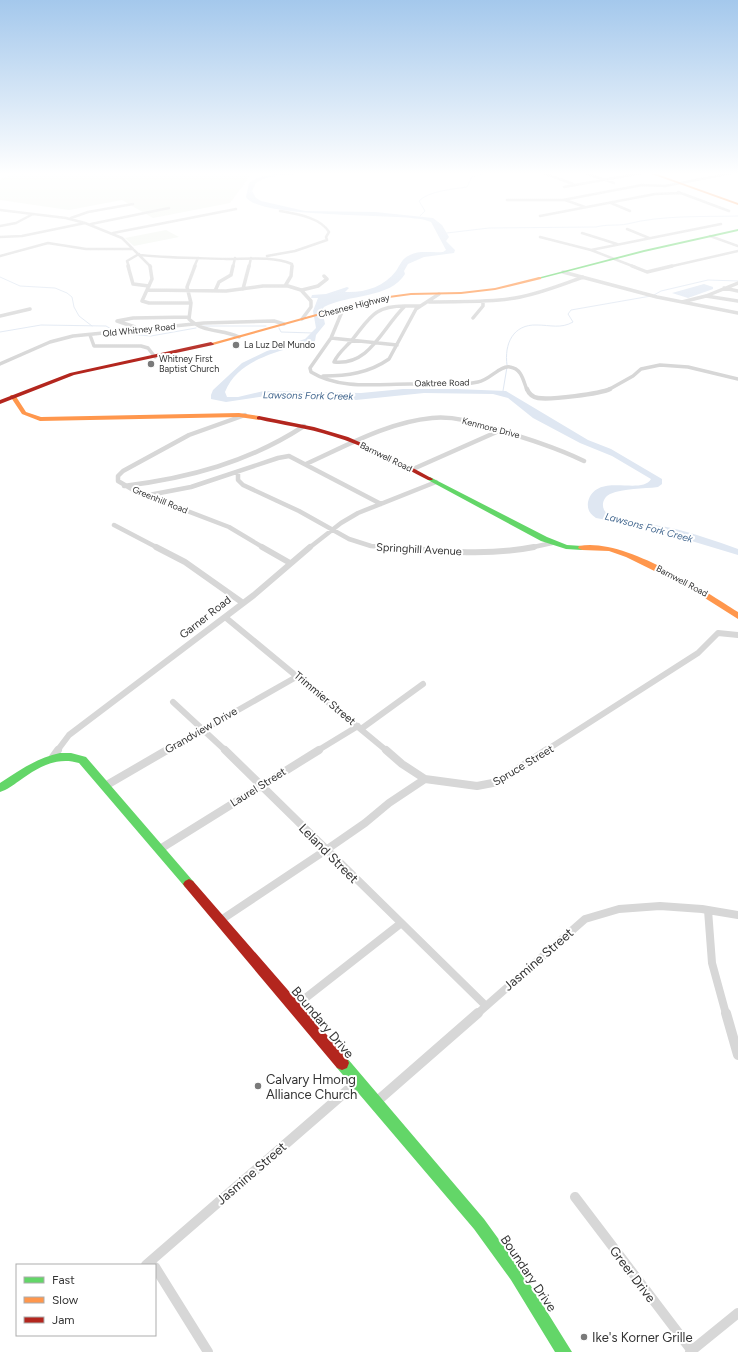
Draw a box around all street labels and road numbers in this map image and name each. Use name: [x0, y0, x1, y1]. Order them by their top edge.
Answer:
street label: Chesnee Highway: [317, 291, 391, 320]
street label: Old Whitney Road: [102, 320, 176, 339]
street label: Oaktree Road: [414, 377, 470, 388]
street label: Kenmore Drive: [461, 415, 521, 441]
street label: Barnwell Road: [358, 439, 414, 474]
street label: Greenhill Road: [131, 483, 189, 516]
street label: Springhill Avenue: [376, 541, 462, 558]
street label: Barnwell Road: [655, 562, 710, 599]
street label: Garner Road: [177, 593, 234, 641]
street label: Trimmier Street: [291, 669, 358, 728]
street label: Grandview Drive: [163, 705, 240, 756]
street label: Spruce Street: [491, 742, 556, 789]
street label: Laurel Street: [228, 765, 288, 810]
street label: Leland Street: [296, 821, 362, 886]
street label: Jasmine Street: [500, 925, 576, 994]
street label: Boundary Drive: [288, 984, 357, 1061]
street label: Jasmine Street: [213, 1139, 289, 1208]
street label: Boundary Drive: [498, 1232, 560, 1314]
street label: Greer Drive: [607, 1243, 658, 1305]

